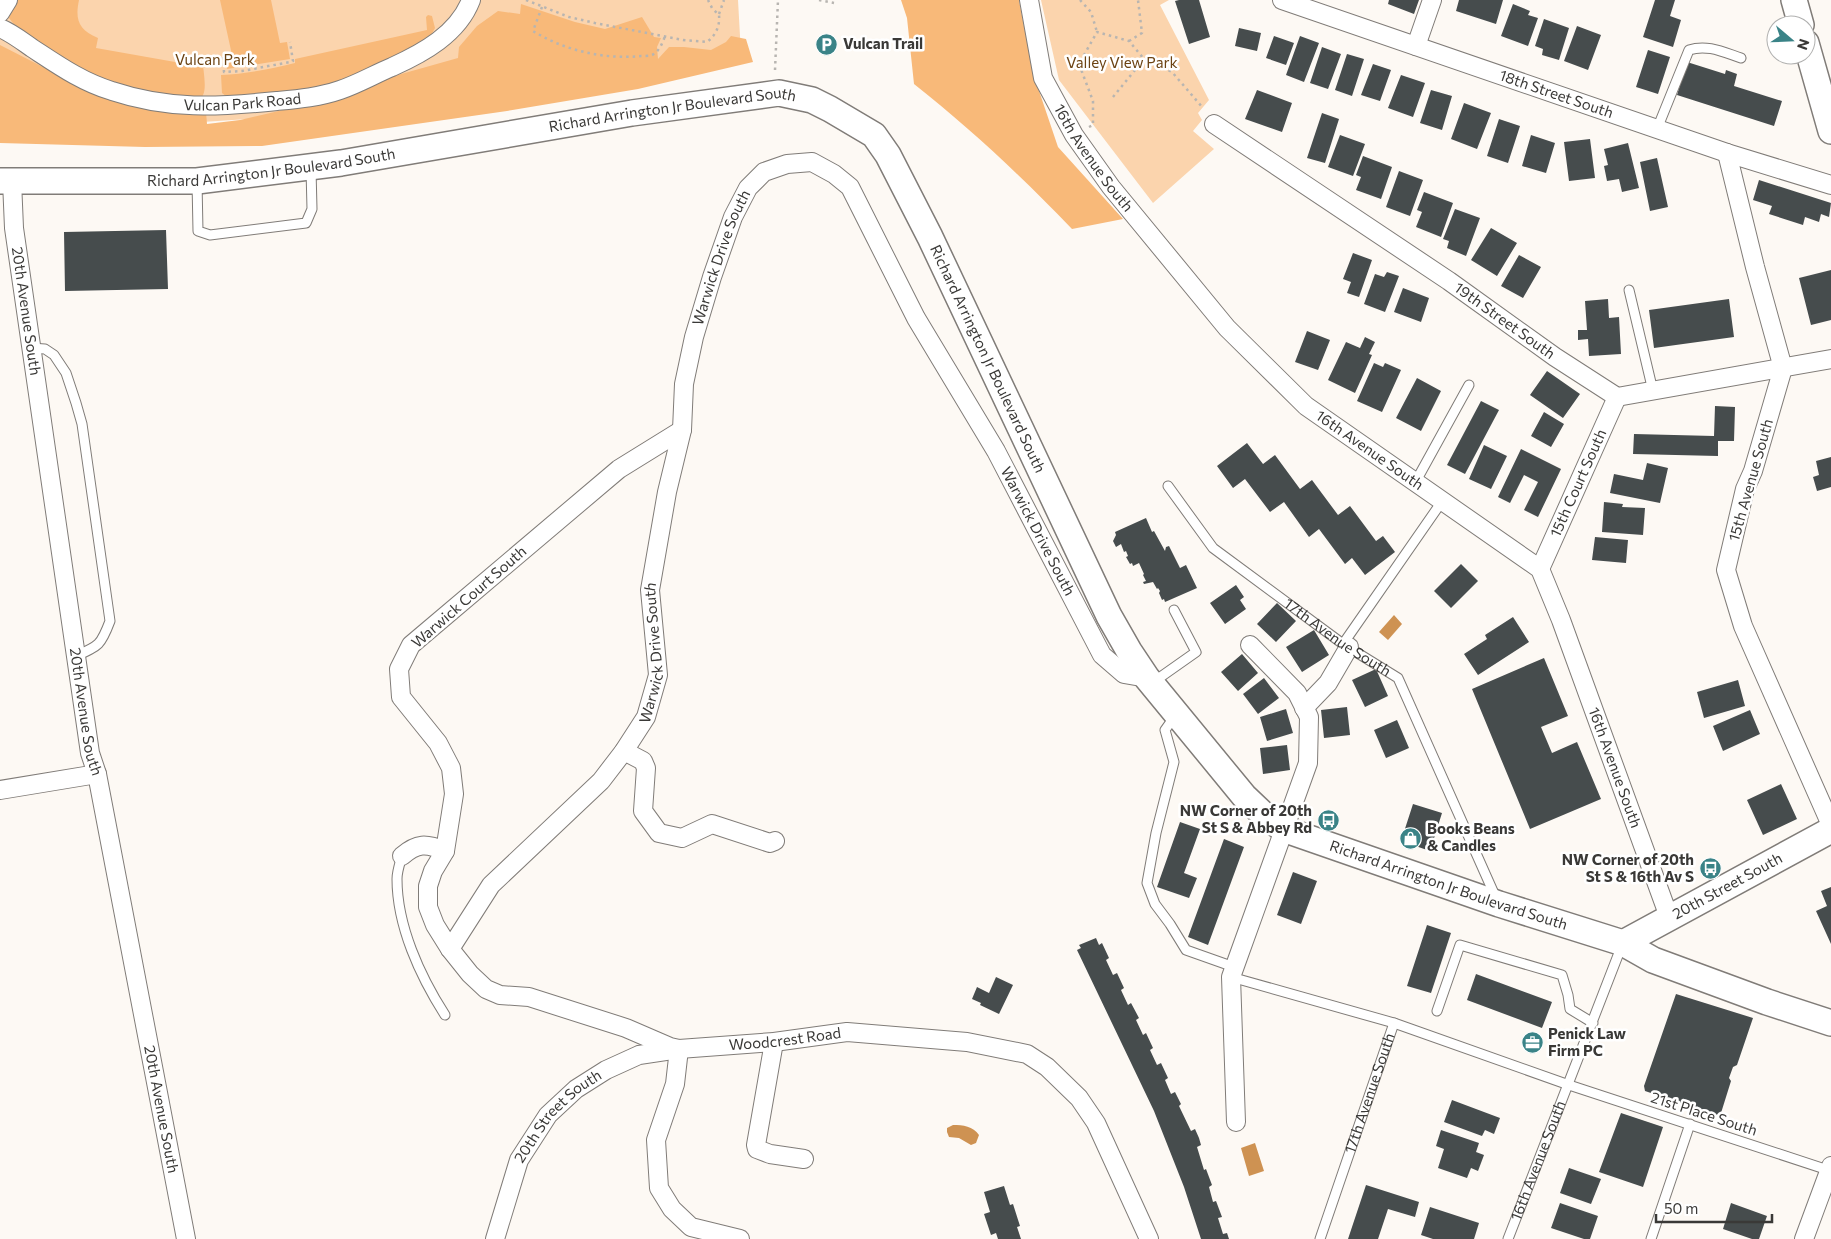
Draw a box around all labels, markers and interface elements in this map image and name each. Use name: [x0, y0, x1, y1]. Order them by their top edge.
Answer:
north arrow: [1766, 15, 1816, 65]
parking icon: Vulcan Trail: [815, 32, 839, 56]
place label: Vulcan Trail: [843, 34, 923, 52]
text: N: [1794, 37, 1814, 52]
park label: Vulcan Park: [175, 50, 255, 68]
park label: Valley View Park: [1066, 53, 1178, 71]
street label: 18th Street South: [1497, 65, 1616, 121]
street label: Richard Arrington Jr Boulevard South: [547, 83, 798, 135]
street label: Vulcan Park Road: [183, 89, 302, 114]
street label: 16th Avenue South: [1051, 101, 1138, 215]
street label: Richard Arrington Jr Boulevard South: [147, 144, 396, 189]
street label: Warwick Drive South: [688, 187, 753, 327]
street label: Richard Arrington Jr Boulevard South: [927, 242, 1050, 475]
street label: 20th Avenue South: [9, 246, 45, 376]
street label: 19th Street South: [1451, 278, 1559, 362]
street label: 16th Avenue South: [1313, 406, 1427, 493]
street label: 15th Avenue South: [1724, 416, 1776, 543]
street label: 15th Court South: [1546, 426, 1609, 540]
street label: Warwick Drive South: [998, 463, 1079, 598]
street label: Warwick Court South: [407, 542, 529, 651]
street label: Warwick Drive South: [635, 581, 666, 725]
street label: 17th Avenue South: [1281, 594, 1395, 680]
street label: 20th Avenue South: [67, 646, 107, 778]
street label: 16th Avenue South: [1585, 705, 1646, 830]
place label: NW Corner of 20th St S & Abbey Rd: [1180, 801, 1312, 836]
bus stop icon: NW Corner of 20th St S & Abbey Rd: [1316, 808, 1340, 832]
place label: Books Beans & Candles: [1427, 819, 1515, 854]
shop icon: Books Beans & Candles: [1399, 826, 1423, 850]
street label: Richard Arrington Jr Boulevard South: [1328, 836, 1570, 933]
street label: 20th Street South: [1669, 848, 1785, 922]
place label: NW Corner of 20th St S & 16th Av S: [1562, 850, 1694, 885]
bus stop icon: NW Corner of 20th St S & 16th Av S: [1698, 857, 1722, 881]
street label: Woodcrest Road: [728, 1023, 842, 1053]
place label: Penick Law Firm PC: [1548, 1024, 1626, 1059]
street label: 17th Avenue South: [1340, 1031, 1398, 1155]
office icon: Penick Law Firm PC: [1520, 1031, 1544, 1055]
street label: 20th Avenue South: [141, 1044, 183, 1174]
street label: 20th Street South: [510, 1065, 605, 1166]
street label: 21st Place South: [1649, 1087, 1760, 1139]
street label: 16th Avenue South: [1506, 1098, 1569, 1223]
scale bar: [1656, 1192, 1772, 1224]
text: 50 m: [1664, 1199, 1698, 1217]

